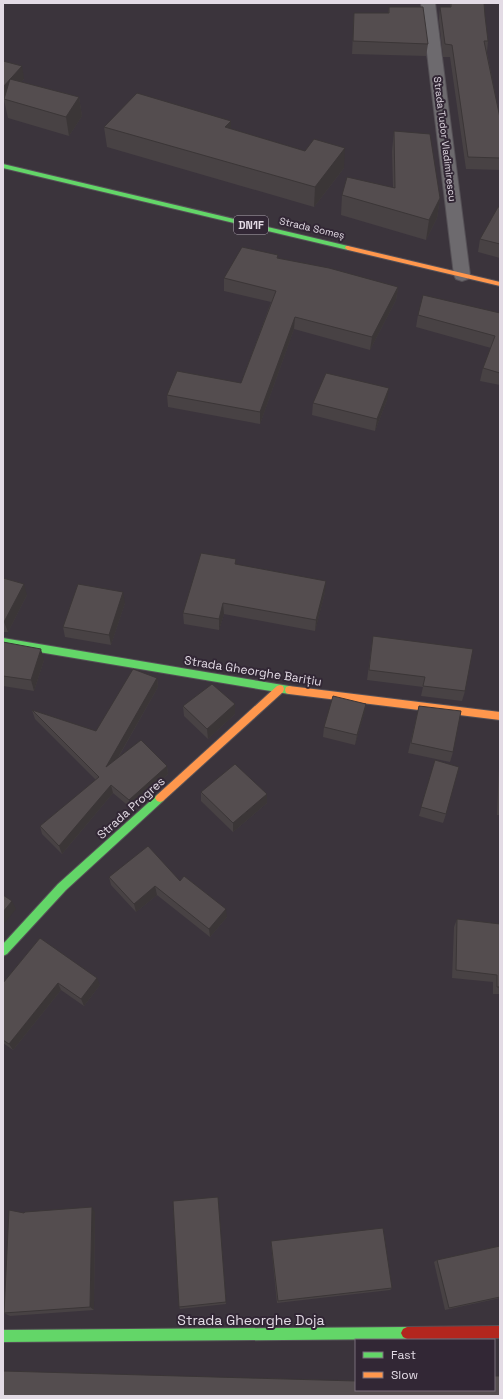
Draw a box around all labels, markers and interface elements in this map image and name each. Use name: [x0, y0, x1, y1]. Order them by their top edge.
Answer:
street label: Strada Tudor Vladimirescu: [431, 76, 459, 202]
street label: Strada Someș: [278, 214, 346, 242]
road number: DN1F: [234, 216, 268, 234]
street label: Strada Gheorghe Barițiu: [183, 652, 323, 690]
street label: Strada Progres: [94, 773, 168, 843]
street label: Strada Gheorghe Doja: [177, 1311, 325, 1329]
legend: [355, 1339, 495, 1391]
text: Fast: [391, 1347, 416, 1363]
text: Slow: [391, 1367, 418, 1383]

